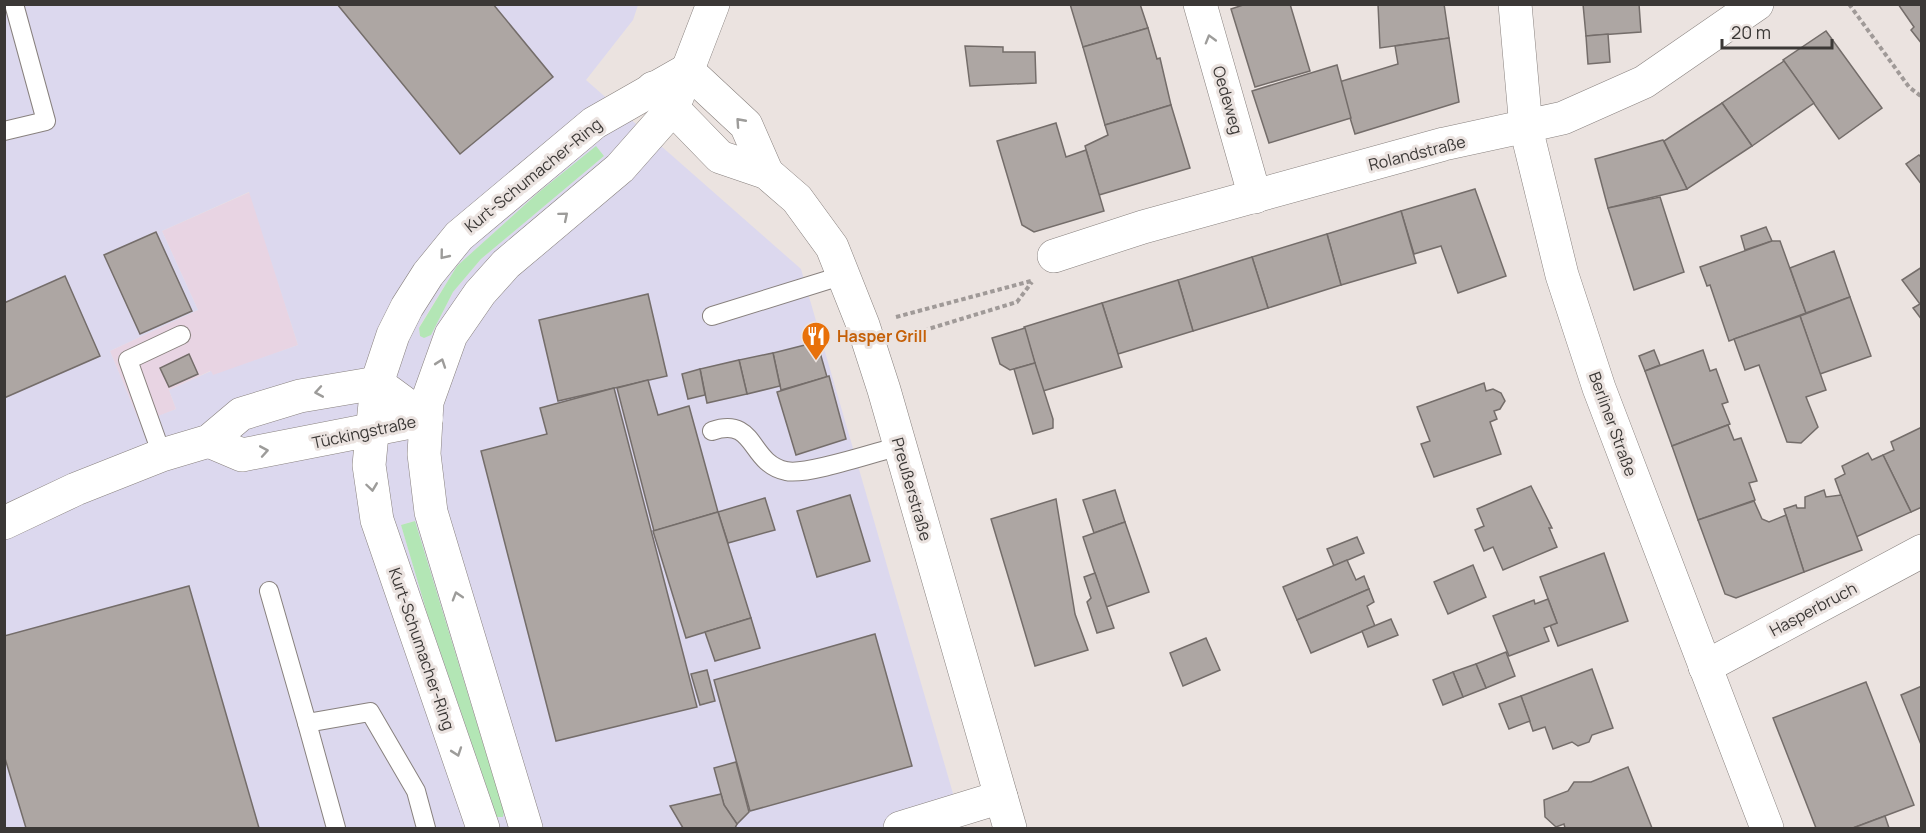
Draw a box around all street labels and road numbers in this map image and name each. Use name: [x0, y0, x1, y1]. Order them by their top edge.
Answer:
street label: Oedeweg: [1208, 63, 1248, 137]
street label: Kurt-Schumacher-Ring: [460, 113, 606, 237]
street label: Rolandstraße: [1366, 130, 1468, 176]
street label: Berliner Straße: [1584, 369, 1642, 479]
street label: Tückingstraße: [310, 410, 418, 454]
street label: Preußerstraße: [887, 435, 937, 543]
street label: Kurt-Schumacher-Ring: [384, 565, 460, 733]
street label: Hasperbruch: [1765, 577, 1861, 641]

